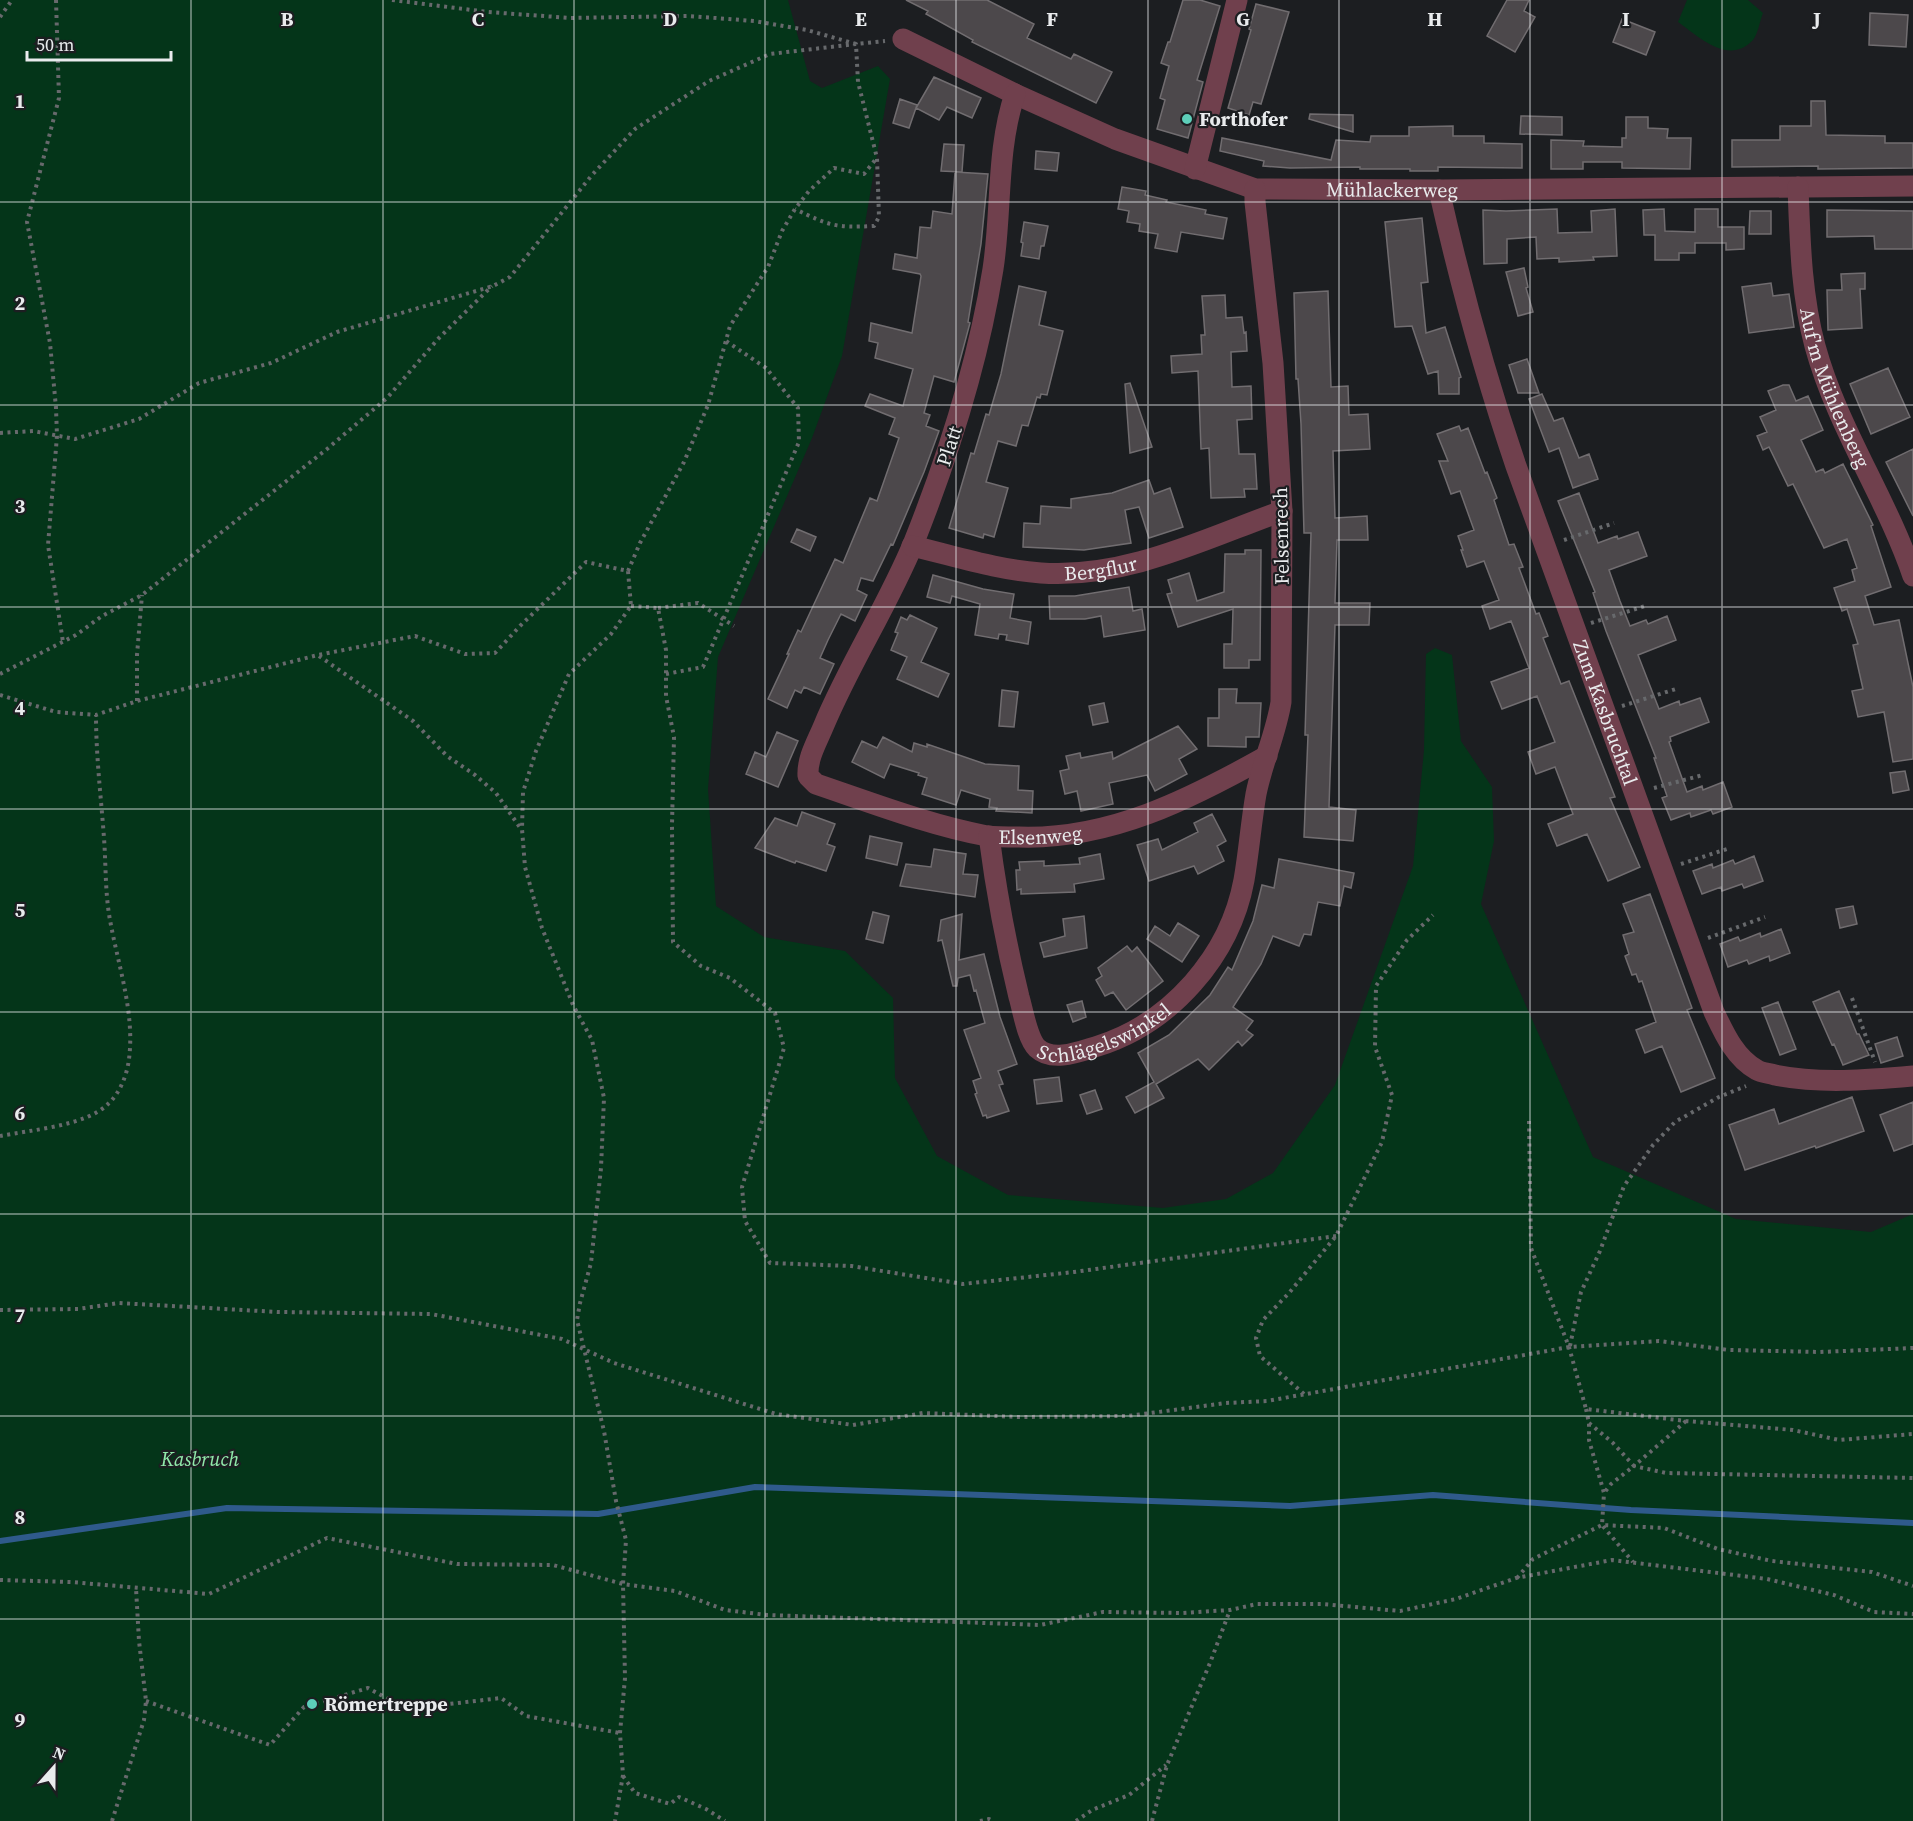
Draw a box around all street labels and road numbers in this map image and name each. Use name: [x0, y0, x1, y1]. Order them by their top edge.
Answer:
street label: Mühlackerweg: [1326, 175, 1458, 204]
street label: Auf'm Mühlenberg: [1793, 306, 1877, 473]
street label: Platt: [929, 422, 969, 470]
street label: Felsenrech: [1266, 487, 1296, 585]
street label: Bergflur: [1064, 549, 1141, 588]
street label: Zum Kasbruchtal: [1566, 636, 1645, 789]
street label: Elsenweg: [998, 819, 1084, 851]
street label: Schlägelswinkel: [1033, 996, 1177, 1070]

